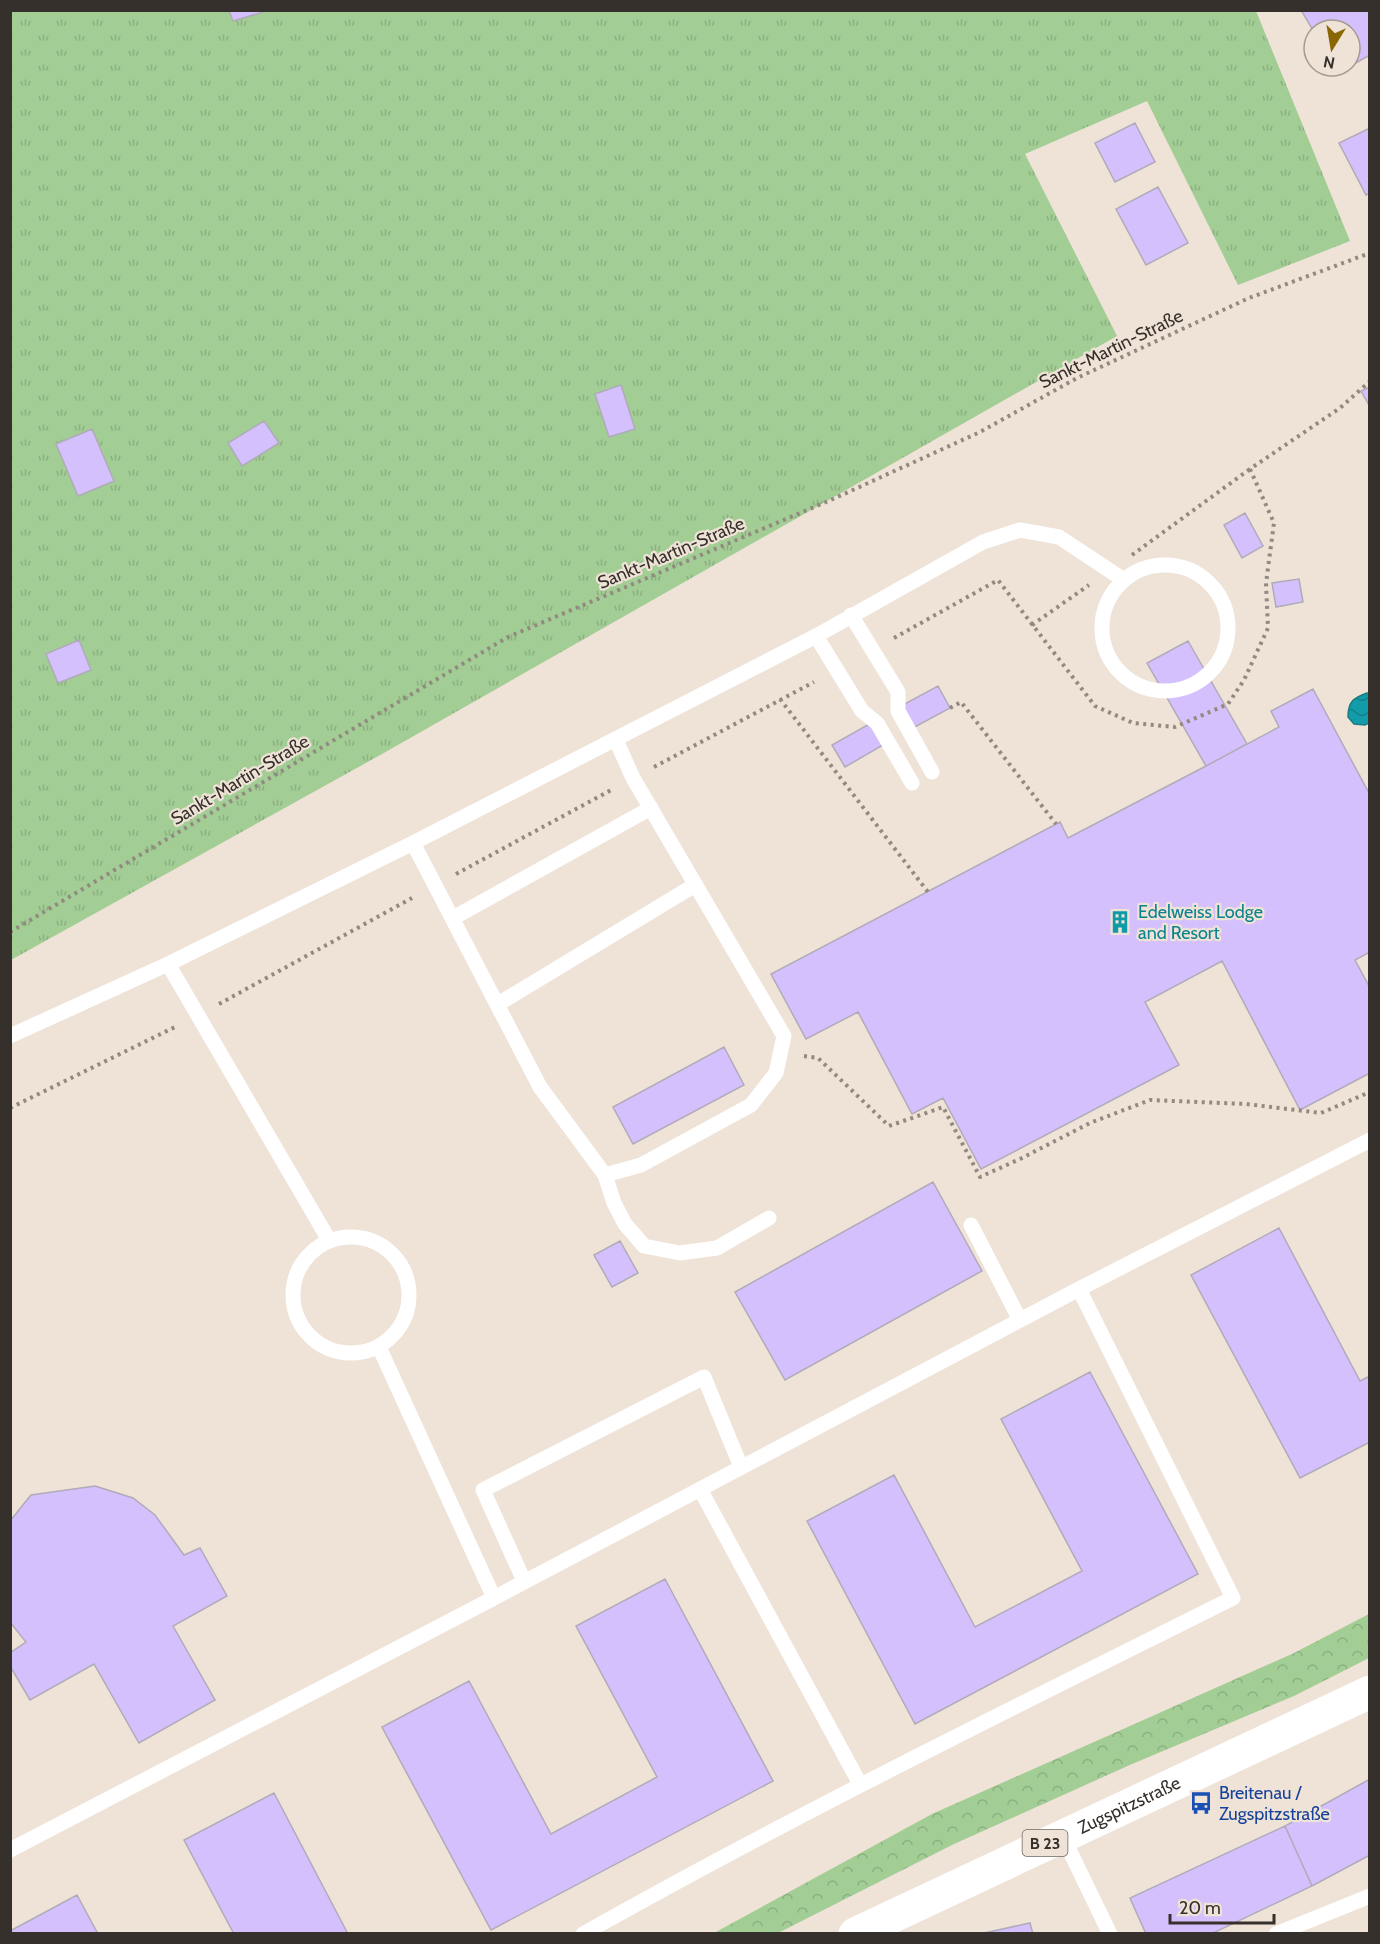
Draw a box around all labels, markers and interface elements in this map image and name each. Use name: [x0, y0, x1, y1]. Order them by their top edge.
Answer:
north arrow: [1302, 18, 1362, 78]
text: N: [1322, 52, 1337, 73]
street label: Sankt-Martin-Straße: [1036, 305, 1186, 393]
street label: Sankt-Martin-Straße: [594, 512, 748, 594]
street label: Sankt-Martin-Straße: [167, 730, 313, 830]
place label: Edelweiss Lodge and Resort: [1138, 901, 1263, 944]
building icon: Edelweiss Lodge and Resort: [1107, 909, 1133, 935]
street label: Zugspitzstraße: [1074, 1772, 1184, 1839]
place label: Breitenau / Zugspitzstraße: [1219, 1782, 1330, 1825]
bus stop icon: Breitenau / Zugspitzstraße: [1188, 1790, 1214, 1816]
road number: B 23: [1022, 1830, 1068, 1856]
scale bar: [1170, 1887, 1274, 1925]
text: 20 m: [1179, 1897, 1221, 1919]

